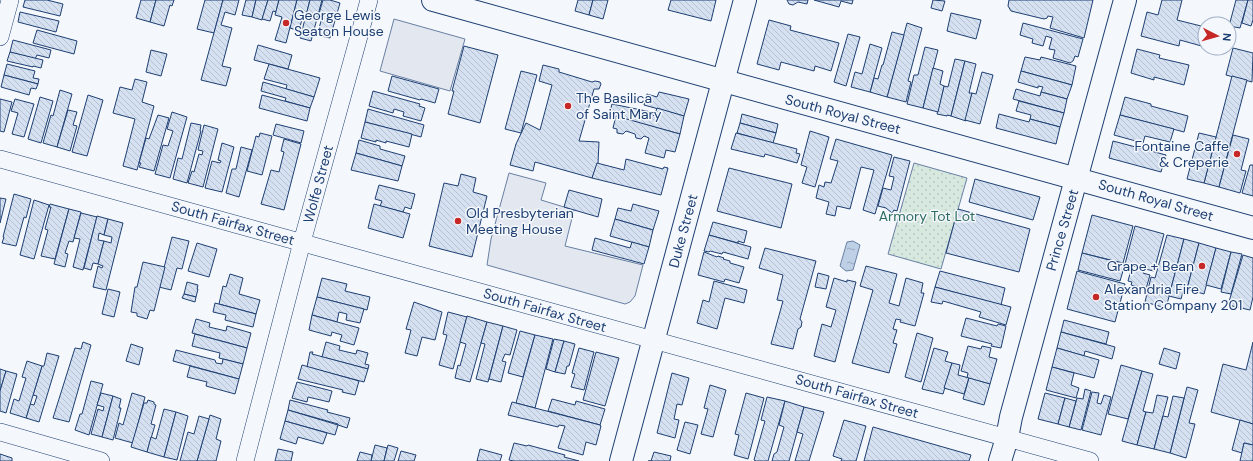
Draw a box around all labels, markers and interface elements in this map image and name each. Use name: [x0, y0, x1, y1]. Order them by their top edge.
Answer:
place label: George Lewis Seaton House: [294, 6, 384, 40]
north arrow: [1197, 16, 1237, 56]
marker: George Lewis Seaton House: [281, 18, 291, 28]
text: N: [1220, 32, 1234, 42]
place label: The Basilica of Saint Mary: [576, 89, 662, 123]
street label: South Royal Street: [783, 90, 903, 138]
marker: The Basilica of Saint Mary: [563, 101, 573, 111]
place label: Fontaine Caffe & Creperie: [1134, 137, 1229, 171]
street label: Wolfe Street: [299, 143, 337, 225]
marker: Fontaine Caffe & Creperie: [1232, 149, 1242, 159]
street label: South Royal Street: [1096, 175, 1216, 225]
street label: Prince Street: [1042, 187, 1082, 273]
street label: Duke Street: [665, 192, 701, 270]
street label: South Fairfax Street: [169, 197, 297, 249]
place label: Old Presbyterian Meeting House: [466, 204, 574, 238]
park label: Armory Tot Lot: [879, 207, 975, 225]
marker: Old Presbyterian Meeting House: [453, 216, 463, 226]
place label: Grape + Bean: [1107, 257, 1194, 275]
marker: Grape + Bean: [1197, 261, 1207, 271]
place label: Alexandria Fire Station Company 201: [1104, 280, 1242, 314]
street label: South Fairfax Street: [481, 284, 609, 336]
marker: Alexandria Fire Station Company 201: [1091, 292, 1101, 302]
street label: South Fairfax Street: [793, 370, 921, 422]

